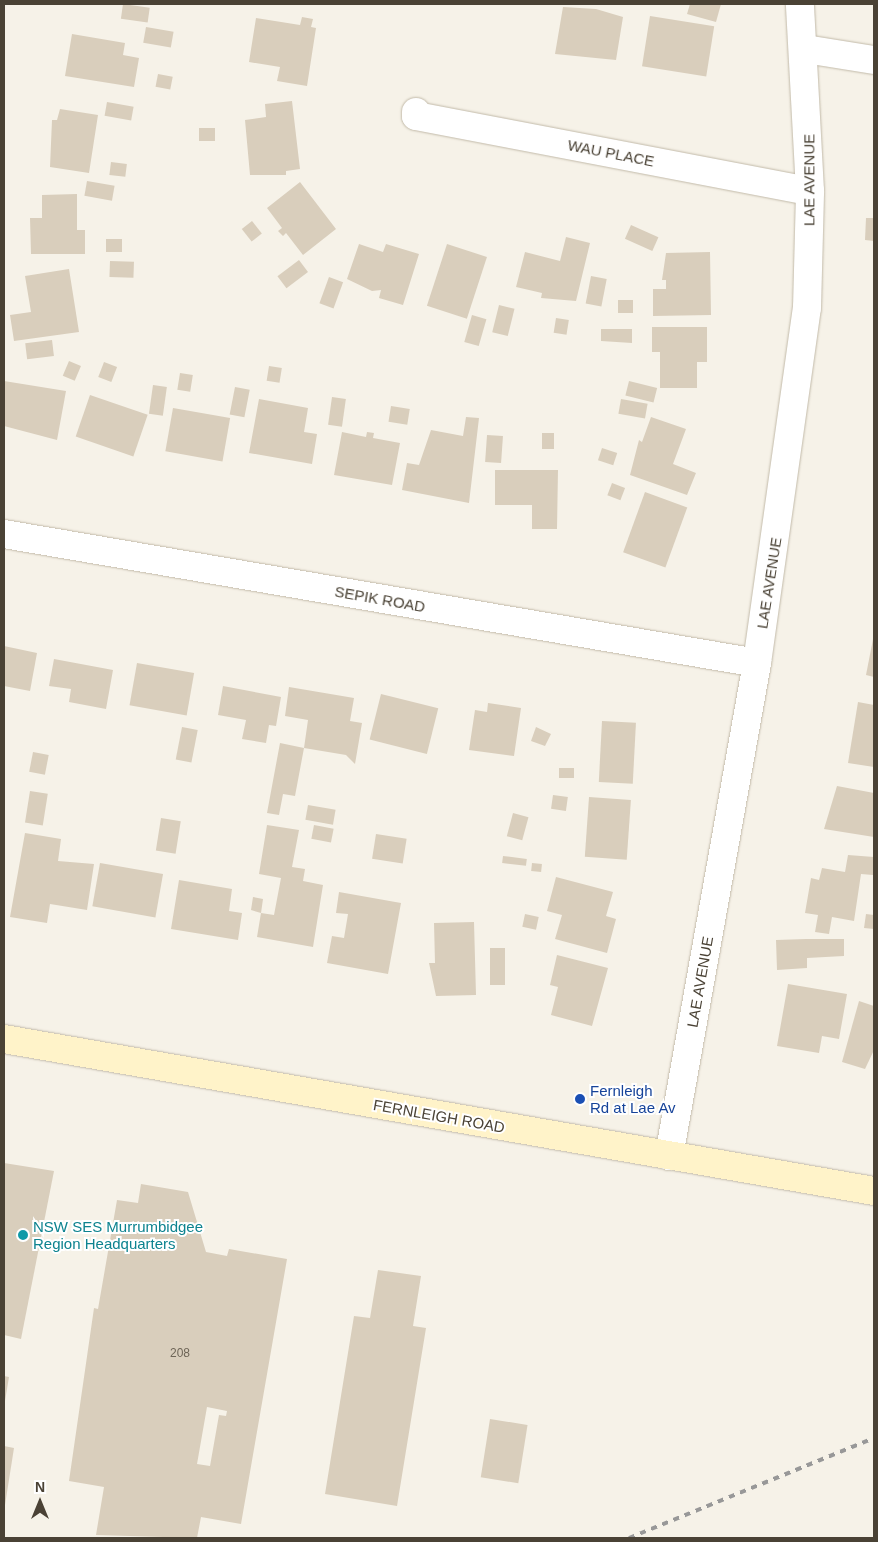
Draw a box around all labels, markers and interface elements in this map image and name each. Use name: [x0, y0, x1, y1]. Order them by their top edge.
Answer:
street label: LAE AVENUE: [800, 133, 818, 227]
street label: WAU PLACE: [566, 136, 656, 170]
street label: LAE AVENUE: [753, 536, 785, 630]
street label: SEPIK ROAD: [333, 582, 427, 616]
street label: LAE AVENUE: [683, 935, 717, 1029]
place label: Fernleigh Rd at Lae Av: [590, 1081, 676, 1116]
marker: Fernleigh Rd at Lae Av: [574, 1093, 586, 1105]
street label: FERNLEIGH ROAD: [372, 1096, 506, 1136]
place label: NSW SES Murrumbidgee Region Headquarters: [33, 1217, 203, 1252]
marker: NSW SES Murrumbidgee Region Headquarters: [17, 1229, 29, 1241]
house number: 208: [170, 1347, 190, 1361]
north arrow: [15, 1477, 65, 1527]
text: N: [35, 1479, 45, 1495]

